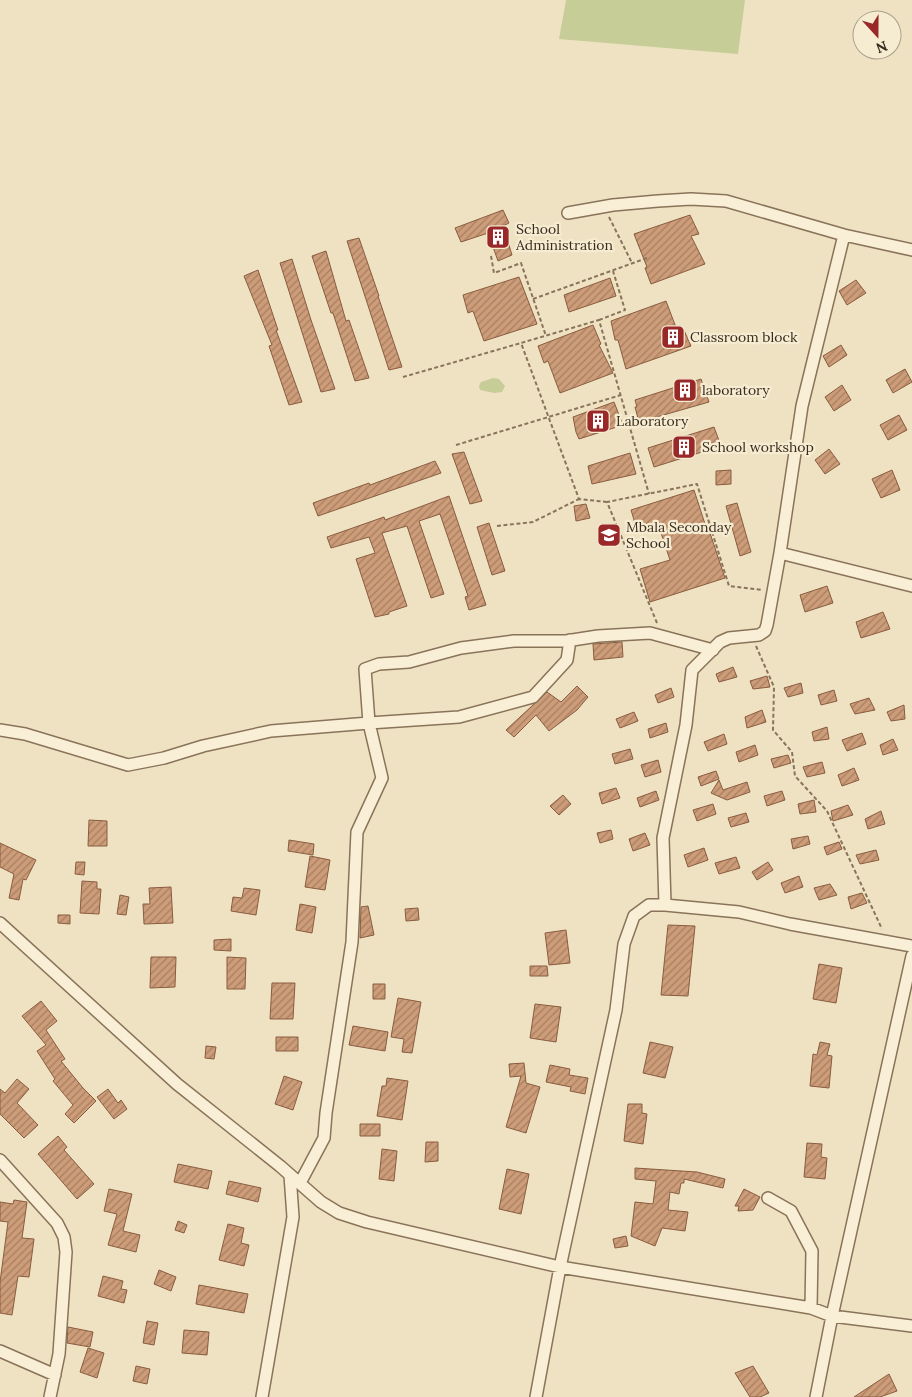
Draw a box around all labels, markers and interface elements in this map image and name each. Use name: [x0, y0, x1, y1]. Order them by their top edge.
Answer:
north arrow: [852, 10, 902, 60]
text: N: [873, 37, 890, 58]
place label: School Administration: [515, 220, 614, 254]
building icon: School Administration: [485, 224, 511, 250]
building icon: Classroom block: [660, 324, 686, 350]
place label: Classroom block: [690, 328, 798, 346]
building icon: laboratory: [672, 377, 698, 403]
place label: laboratory: [702, 381, 770, 399]
building icon: Laboratory: [585, 408, 611, 434]
place label: Laboratory: [616, 412, 689, 430]
building icon: School workshop: [671, 434, 697, 460]
place label: School workshop: [702, 438, 814, 456]
place label: Mbala Seconday School: [626, 518, 732, 552]
school or university icon: Mbala Seconday School: [596, 522, 622, 548]

